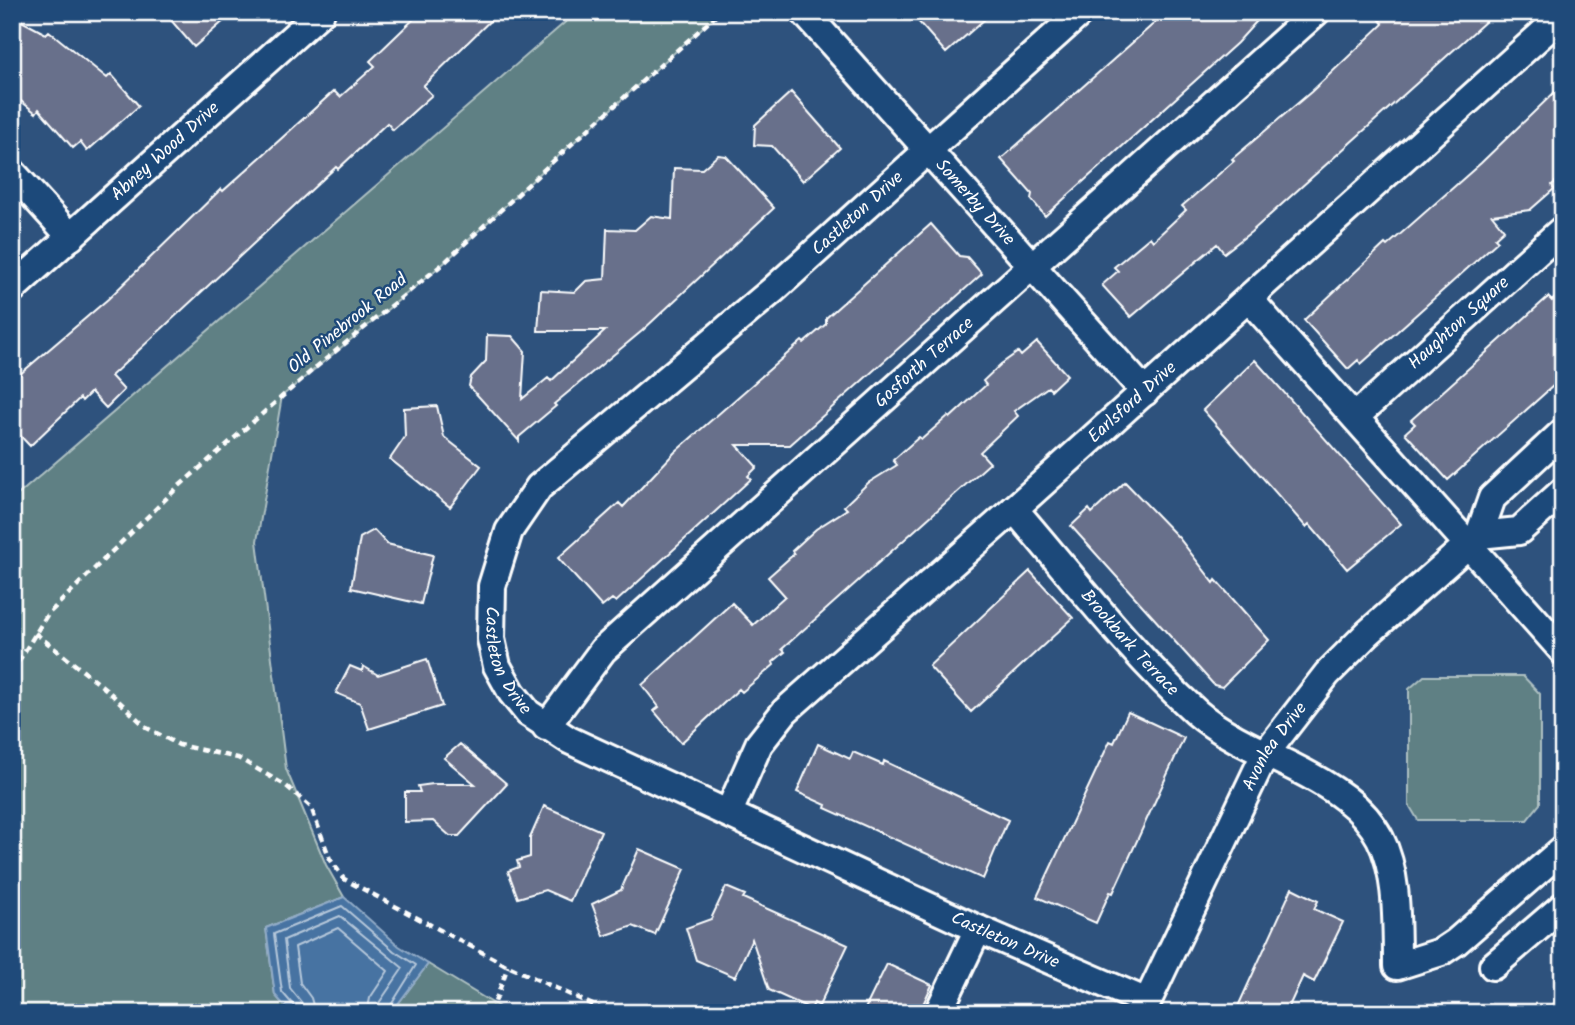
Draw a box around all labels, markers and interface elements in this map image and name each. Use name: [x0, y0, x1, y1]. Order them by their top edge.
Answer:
street label: Abney Wood Drive: [104, 95, 226, 208]
street label: Somerby Drive: [928, 152, 1022, 253]
street label: Castleton Drive: [805, 164, 911, 264]
street label: Old Pinebrook Road: [282, 266, 415, 381]
street label: Haughton Square: [1401, 269, 1516, 377]
street label: Gosforth Terrace: [868, 310, 981, 415]
street label: Earlsford Drive: [1081, 354, 1184, 451]
street label: Brookbark Terrace: [1073, 583, 1186, 703]
street label: Castleton Drive: [476, 606, 539, 721]
street label: Avonlea Drive: [1235, 696, 1315, 796]
street label: Castleton Drive: [946, 904, 1064, 977]

